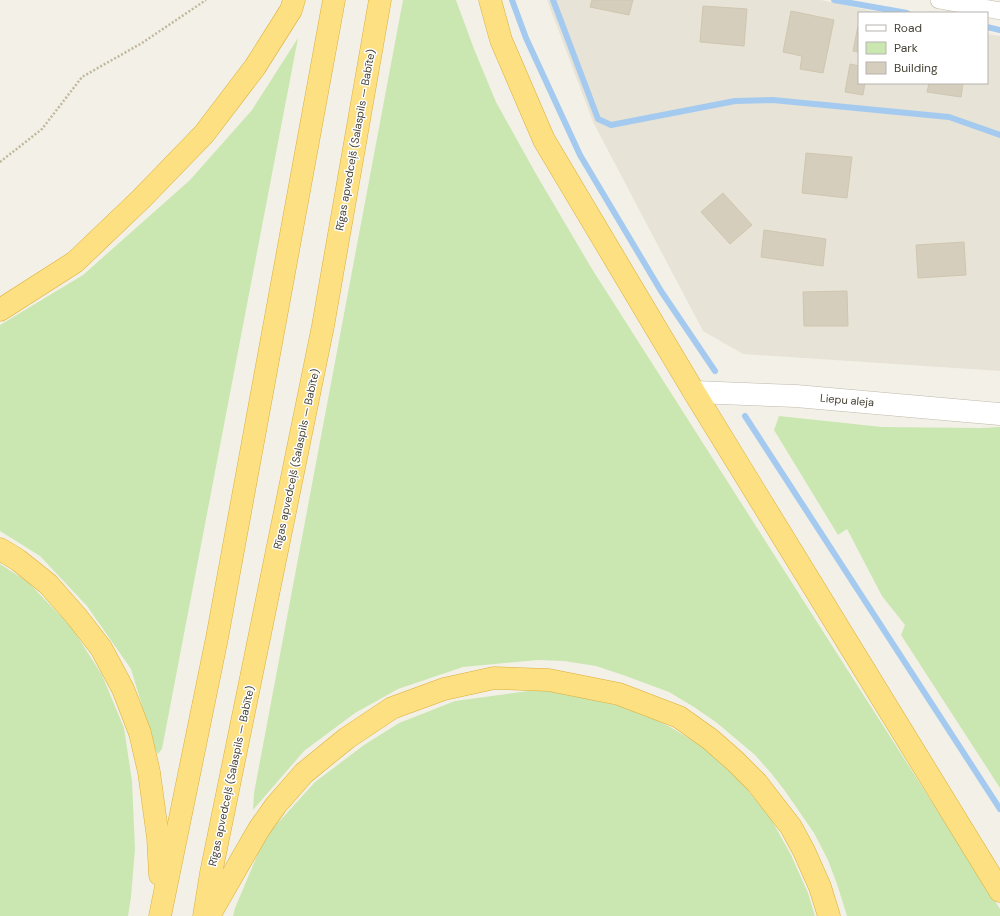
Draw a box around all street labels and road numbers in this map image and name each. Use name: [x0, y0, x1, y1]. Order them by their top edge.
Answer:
street label: Rīgas apvedceļš (Salaspils — Babīte): [332, 48, 378, 232]
street label: Rīgas apvedceļš (Salaspils — Babīte): [270, 368, 322, 550]
street label: Liepu aleja: [819, 391, 875, 409]
street label: Rīgas apvedceļš (Salaspils — Babīte): [205, 685, 257, 867]

